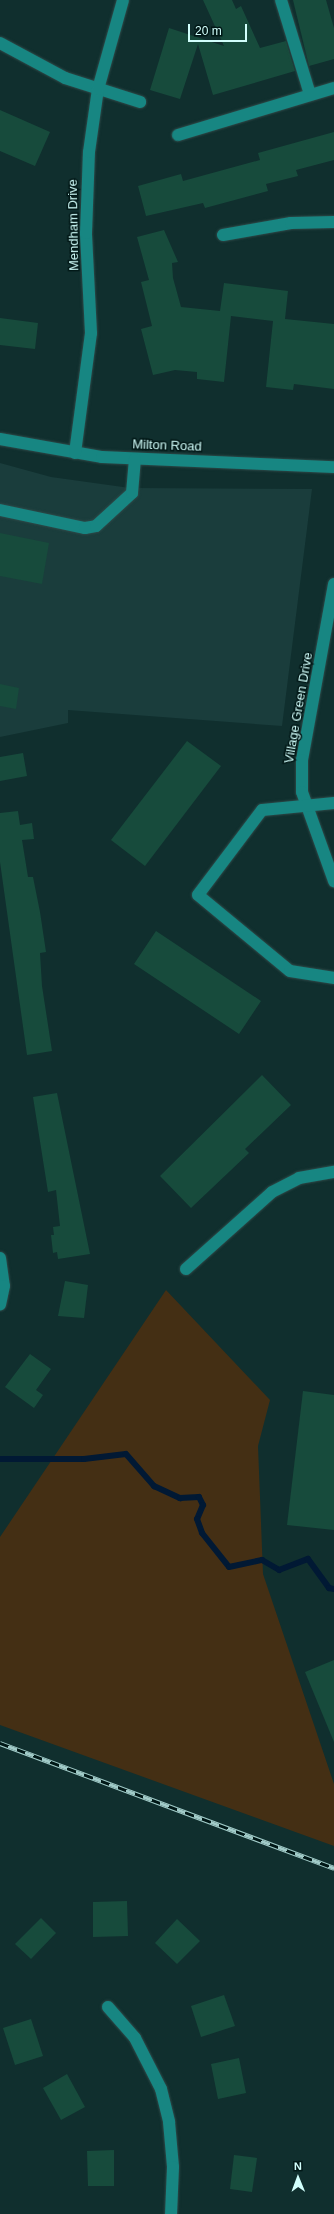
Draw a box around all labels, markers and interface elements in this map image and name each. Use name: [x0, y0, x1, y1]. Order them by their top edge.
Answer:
scale bar: [190, 16, 249, 42]
text: 20 m: [195, 24, 222, 38]
street label: Mendham Drive: [65, 179, 83, 271]
street label: Milton Road: [132, 437, 202, 455]
street label: Village Green Drive: [282, 651, 316, 765]
north arrow: [278, 2158, 318, 2198]
text: N: [294, 2160, 302, 2172]

